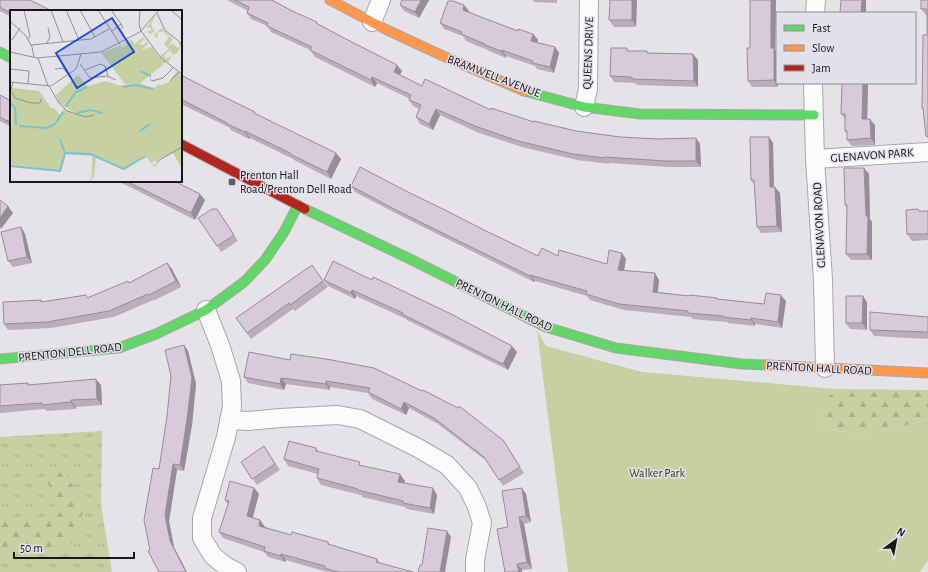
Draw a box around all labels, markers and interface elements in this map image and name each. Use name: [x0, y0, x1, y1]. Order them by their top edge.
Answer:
inset map: [10, 10, 182, 182]
legend: [776, 12, 916, 84]
street label: QUEENS DRIVE: [581, 16, 596, 90]
text: Fast: [812, 22, 831, 34]
text: Slow: [812, 42, 834, 54]
street label: BRAMWELL AVENUE: [446, 53, 542, 99]
text: Jam: [812, 62, 831, 74]
street label: GLENAVON PARK: [830, 146, 914, 164]
place label: Prenton Hall Road/Prenton Dell Road: [240, 169, 352, 195]
marker: Prenton Hall Road/Prenton Dell Road: [227, 177, 237, 187]
street label: GLENAVON ROAD: [811, 182, 827, 268]
street label: PRENTON HALL ROAD: [454, 276, 554, 334]
street label: PRENTON DELL ROAD: [18, 341, 123, 363]
street label: PRENTON HALL ROAD: [766, 359, 872, 377]
park label: Walker Park: [629, 467, 686, 479]
north arrow: [876, 520, 916, 560]
text: N: [895, 525, 907, 539]
scale bar: [14, 534, 134, 560]
text: 50 m: [20, 542, 43, 554]

